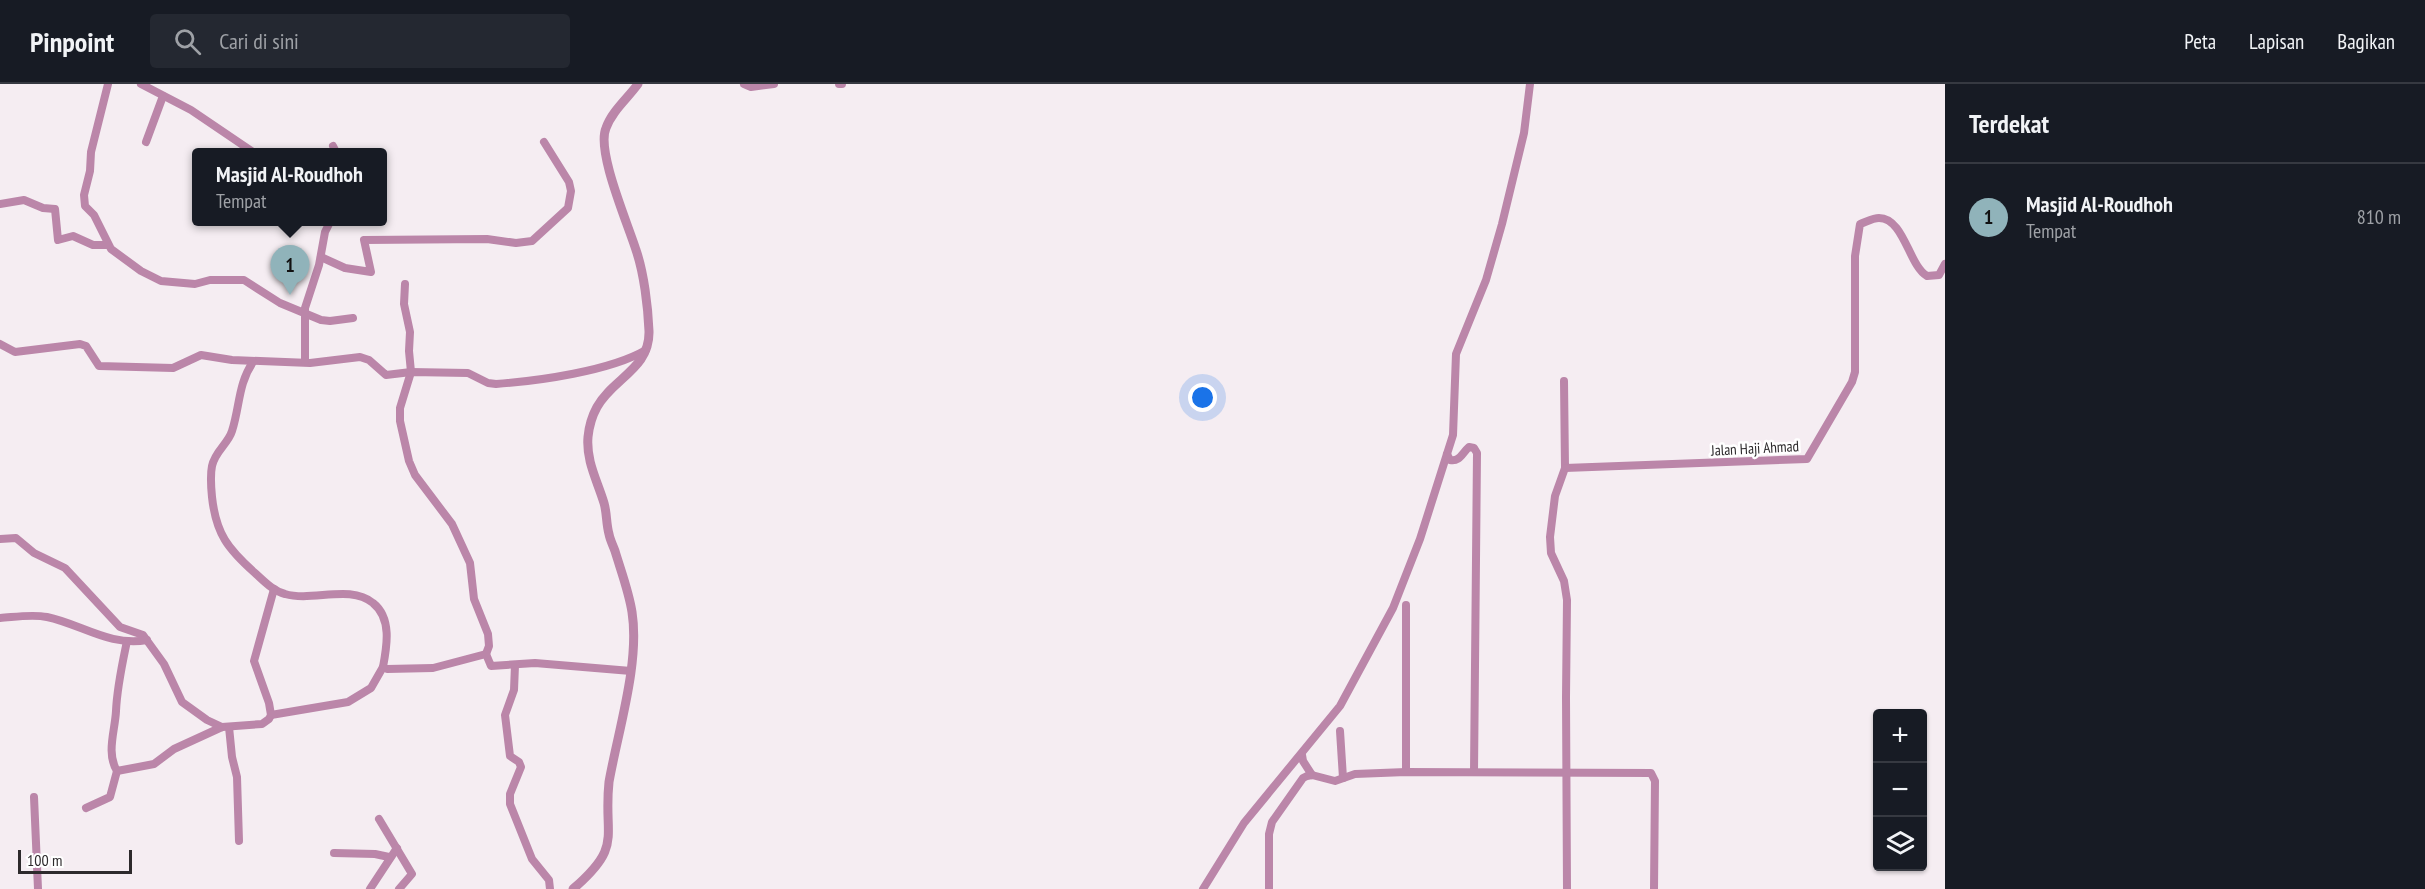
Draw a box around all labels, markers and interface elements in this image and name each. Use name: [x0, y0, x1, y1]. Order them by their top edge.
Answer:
search box: [150, 14, 570, 68]
text: Pinpoint: [30, 23, 114, 60]
icon: search: [171, 25, 204, 58]
text: Cari di sini: [219, 27, 299, 55]
text: Peta: [2184, 28, 2216, 55]
text: Lapisan: [2249, 28, 2304, 55]
text: Bagikan: [2337, 28, 2395, 55]
text: Terdekat: [1969, 107, 2049, 140]
popup: [192, 148, 387, 226]
text: Masjid Al-Roudhoh: [216, 160, 363, 188]
text: Tempat: [216, 188, 266, 214]
text: Masjid Al-Roudhoh: [2026, 190, 2173, 218]
text: 1: [1984, 204, 1993, 230]
text: 810 m: [2357, 204, 2401, 230]
text: Tempat: [2026, 218, 2076, 244]
pin: 1: [270, 246, 310, 295]
your location: [1188, 383, 1217, 412]
street label: Jalan Haji Ahmad: [1709, 436, 1800, 460]
map controls: [1873, 709, 1927, 871]
button: +: [1873, 709, 1927, 763]
button: −: [1873, 763, 1927, 817]
button: layers: [1873, 817, 1927, 871]
scale bar: [18, 847, 132, 874]
text: 100 m: [27, 850, 62, 870]

